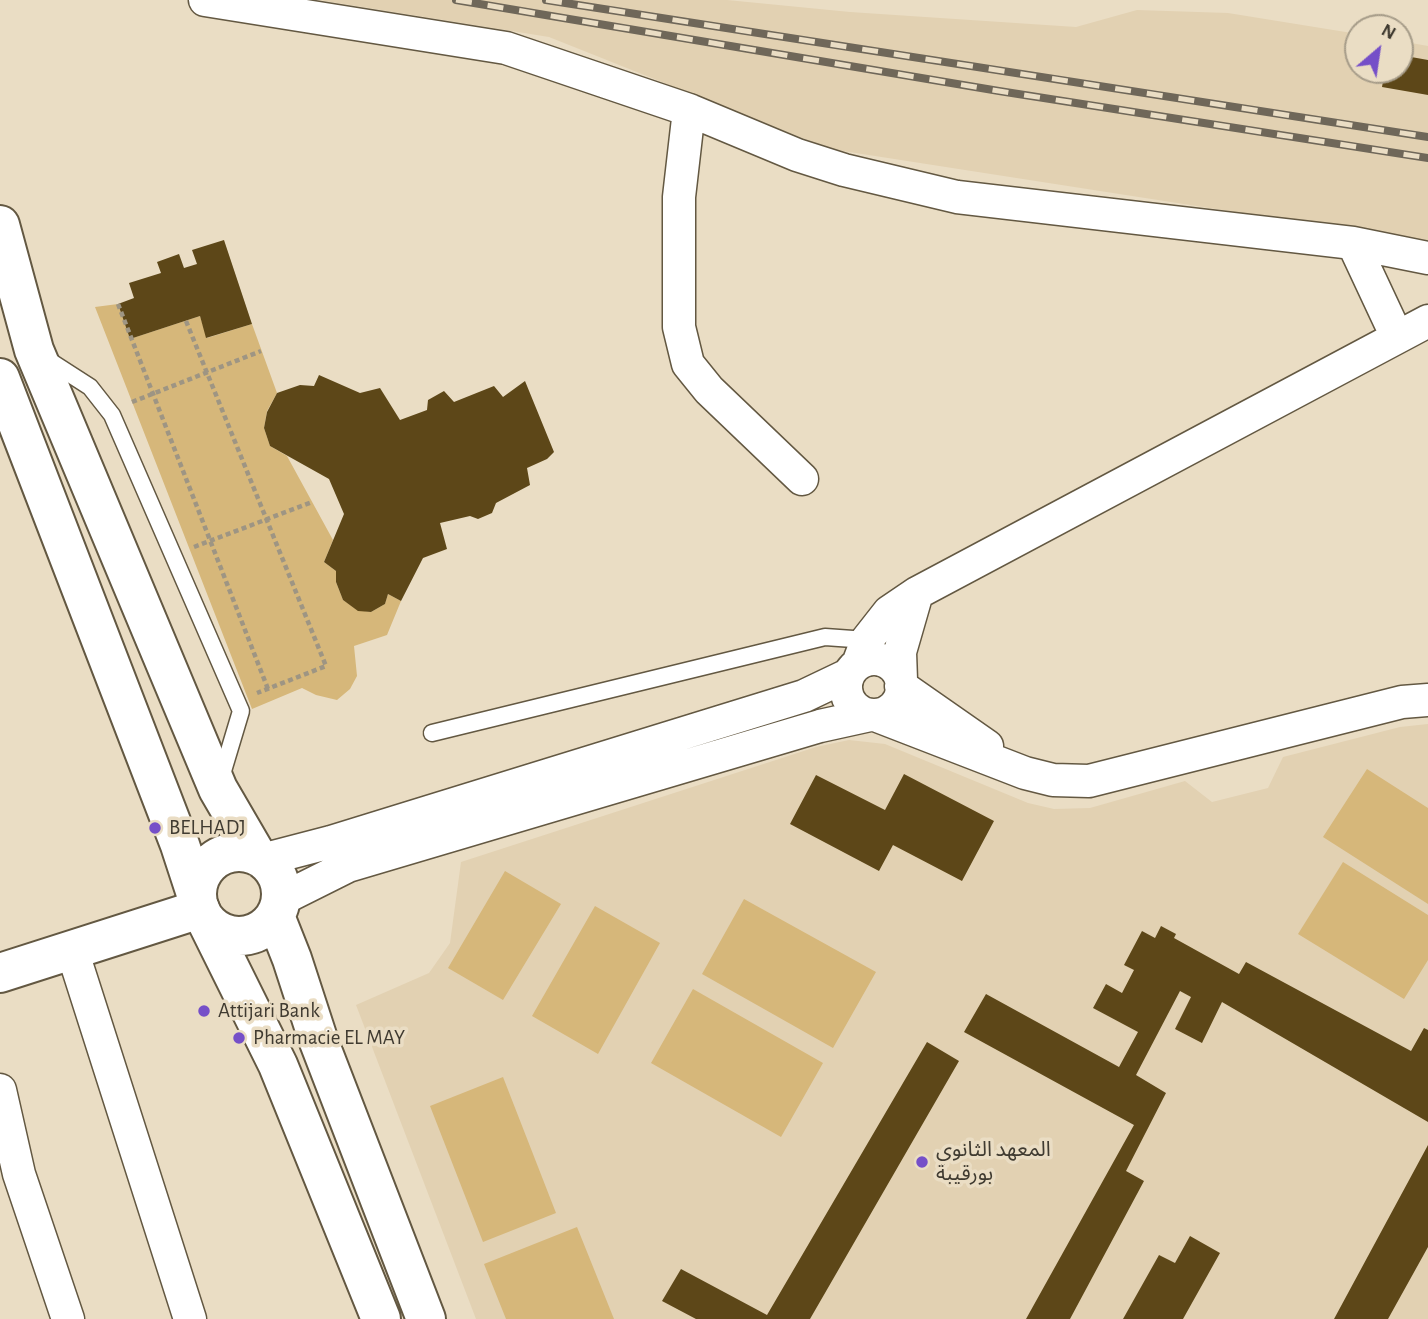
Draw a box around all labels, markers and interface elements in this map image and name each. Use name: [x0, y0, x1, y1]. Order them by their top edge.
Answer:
north arrow: [1344, 14, 1414, 84]
text: N: [1378, 20, 1399, 43]
place label: BELHADJ: [169, 815, 246, 841]
marker: BELHADJ: [147, 820, 163, 836]
place label: Attijari Bank: [218, 998, 320, 1024]
marker: Attijari Bank: [196, 1003, 212, 1019]
place label: Pharmacie EL MAY: [253, 1025, 405, 1051]
marker: Pharmacie EL MAY: [231, 1030, 247, 1046]
place label: المعهد الثانوي بورقيبة: [936, 1137, 1051, 1187]
marker: المعهد الثانوي بورقيبة: [914, 1154, 930, 1170]

